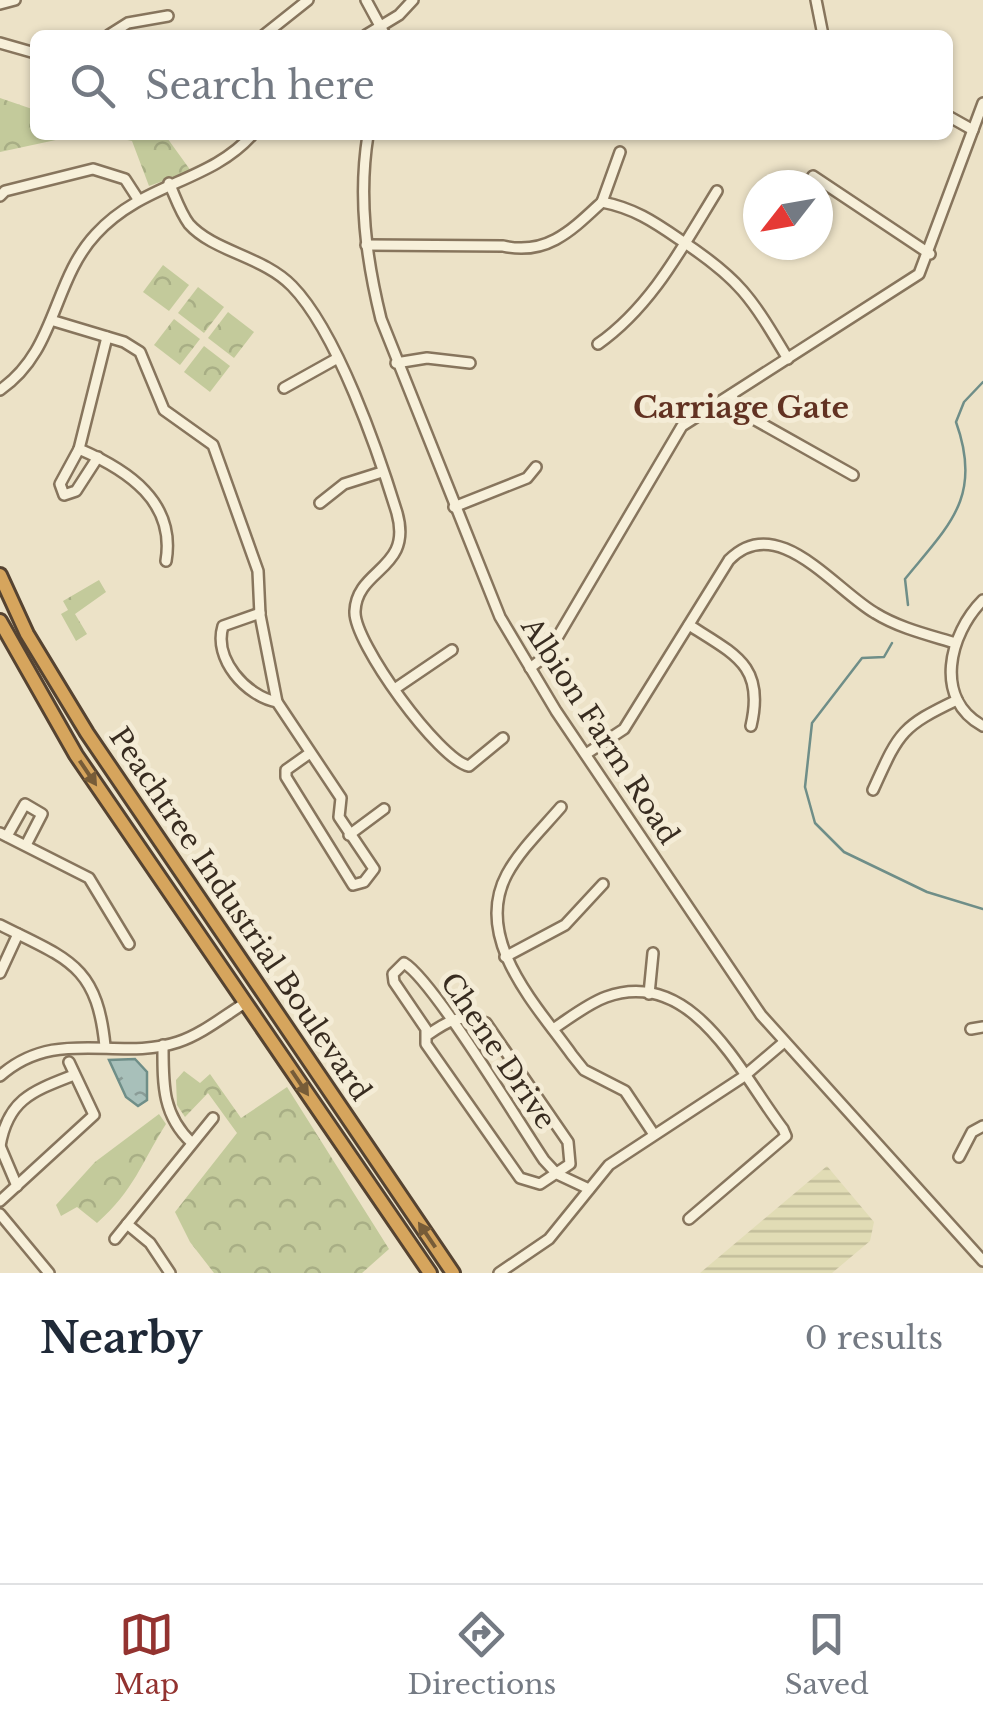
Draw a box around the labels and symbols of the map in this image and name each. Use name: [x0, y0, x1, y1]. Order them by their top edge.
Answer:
north arrow: [743, 170, 833, 260]
district label: Carriage Gate: [633, 389, 849, 426]
street label: Albion Farm Road: [513, 610, 686, 851]
street label: Peachtree Industrial Boulevard: [102, 721, 378, 1108]
one-way arrow: [78, 759, 97, 786]
street label: Chene Drive: [433, 966, 563, 1136]
one-way arrow: [290, 1070, 309, 1097]
one-way arrow: [418, 1221, 437, 1248]

